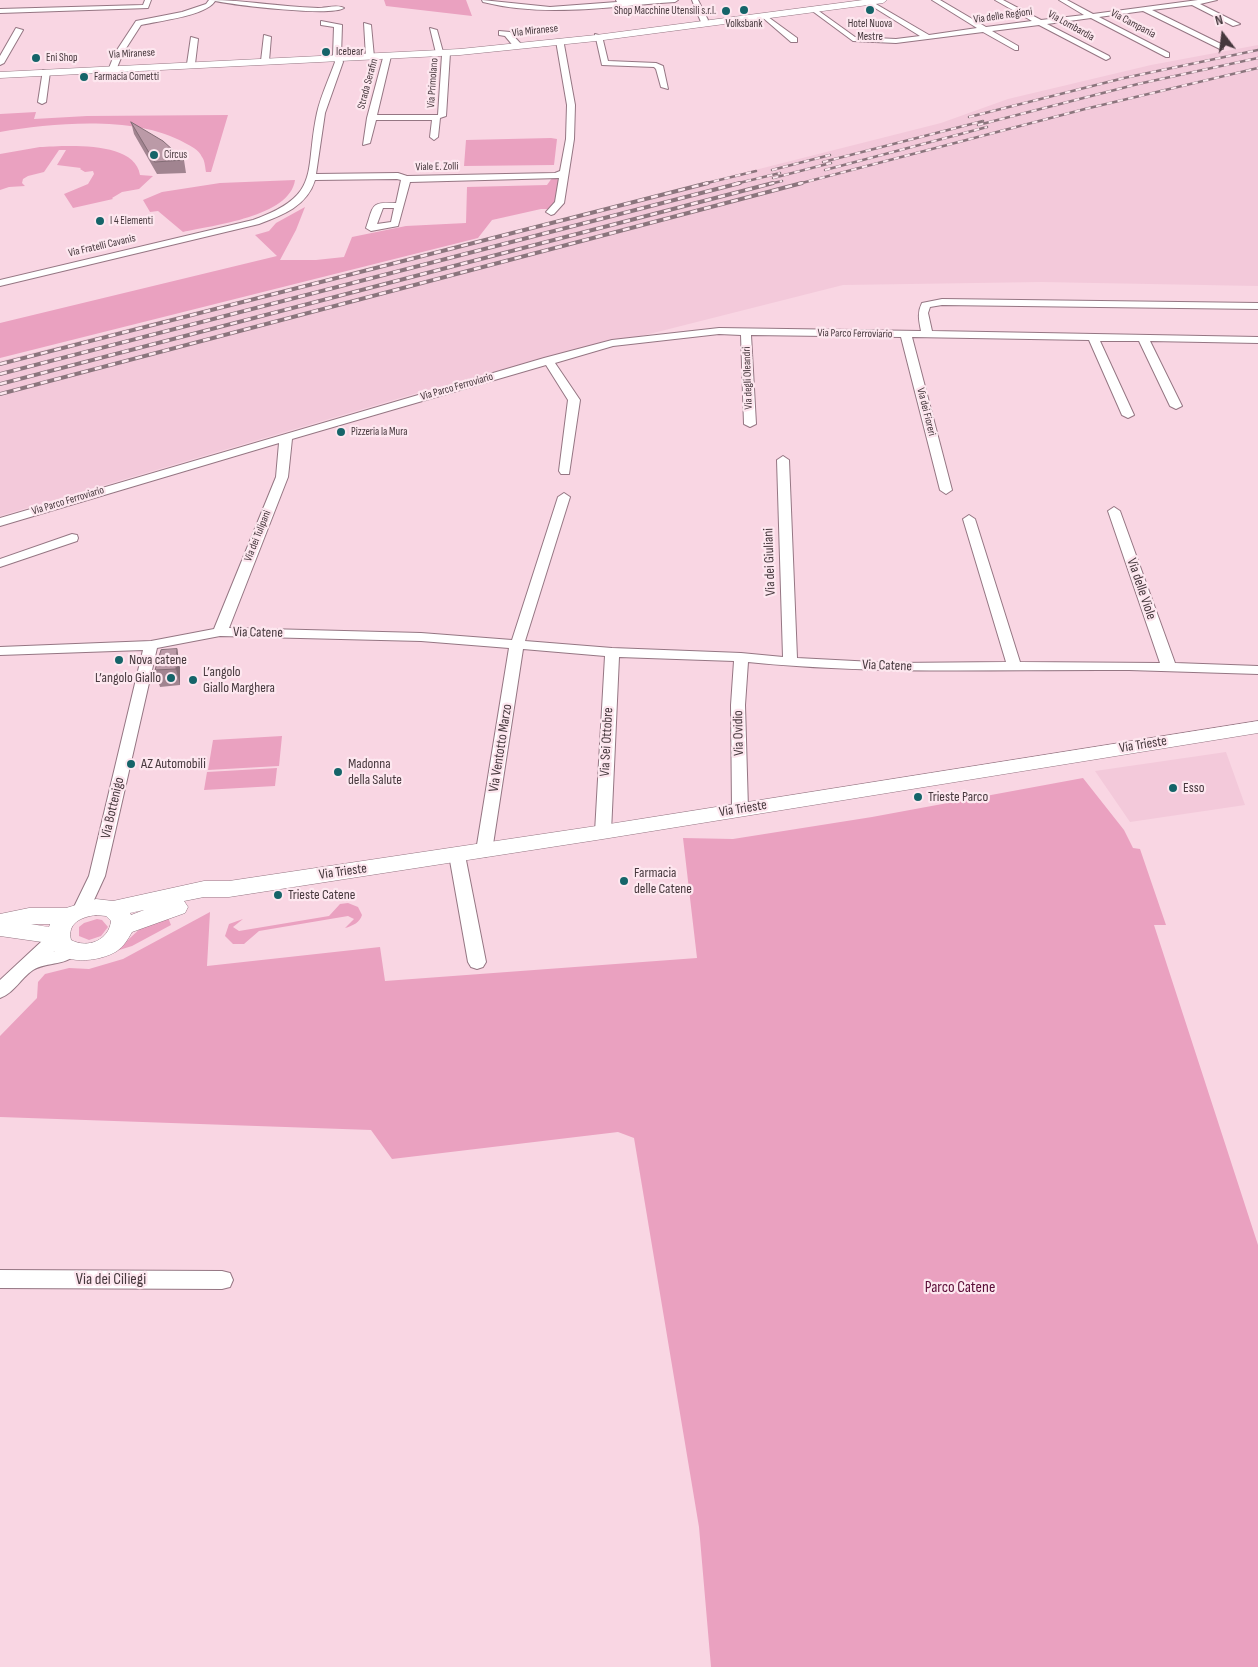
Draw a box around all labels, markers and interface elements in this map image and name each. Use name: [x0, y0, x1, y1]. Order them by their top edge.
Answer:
place label: Shop Macchine Utensili s.r.l.: [614, 4, 716, 18]
marker: Volksbank: [738, 4, 750, 16]
marker: Hotel Nuova Mestre: [864, 4, 876, 16]
marker: Shop Macchine Utensili s.r.l.: [720, 5, 732, 17]
street label: Via delle Regioni: [973, 5, 1033, 27]
street label: Via Campania: [1108, 7, 1158, 41]
street label: Via Lombardia: [1045, 8, 1097, 44]
north arrow: [1198, 10, 1248, 60]
text: N: [1213, 11, 1225, 29]
place label: Volksbank: [726, 17, 762, 31]
place label: Hotel Nuova Mestre: [848, 17, 892, 43]
street label: Via Miranese: [511, 22, 559, 40]
place label: Icebear: [336, 45, 363, 59]
street label: Via Miranese: [109, 46, 155, 62]
marker: Icebear: [320, 46, 332, 58]
place label: Eni Shop: [46, 51, 78, 65]
marker: Eni Shop: [30, 52, 42, 64]
street label: Strada Serafin: [355, 57, 381, 111]
street label: Via Primolano: [425, 58, 441, 108]
place label: Farmacia Cometti: [94, 70, 159, 84]
marker: Farmacia Cometti: [78, 71, 90, 83]
place label: Circus: [164, 148, 187, 162]
marker: Circus: [148, 149, 160, 161]
street label: Viale E. Zolli: [415, 160, 459, 174]
place label: I 4 Elementi: [110, 214, 153, 228]
marker: I 4 Elementi: [94, 215, 106, 227]
street label: Via Fratelli Cavanis: [67, 232, 137, 260]
street label: Via Parco Ferroviario: [818, 327, 892, 341]
street label: Via degli Oleandri: [740, 346, 756, 410]
street label: Via Parco Ferroviario: [419, 370, 495, 404]
street label: Via dei Fioreri: [914, 386, 938, 438]
place label: Pizzeria la Mura: [351, 425, 407, 439]
marker: Pizzeria la Mura: [335, 426, 347, 438]
street label: Via Parco Ferroviario: [30, 484, 106, 518]
street label: Via dei Tulipani: [242, 509, 274, 563]
street label: Via dei Giuliani: [760, 528, 780, 596]
street label: Via delle Viole: [1123, 556, 1159, 622]
street label: Via Catene: [233, 624, 283, 642]
place label: Nova catene: [129, 652, 187, 668]
marker: Nova catene: [113, 654, 125, 666]
street label: Via Catene: [862, 657, 912, 675]
place label: L’angolo Giallo Marghera: [203, 664, 275, 696]
place label: L’angolo Giallo: [95, 670, 161, 686]
marker: L’angolo Giallo: [165, 672, 177, 684]
marker: L’angolo Giallo Marghera: [187, 674, 199, 686]
street label: Via Ventotto Marzo: [486, 703, 516, 793]
street label: Via Sei Ottobre: [597, 707, 617, 777]
street label: Via Ovidio: [730, 710, 748, 756]
street label: Via Trieste: [1118, 733, 1168, 757]
place label: AZ Automobili: [141, 756, 206, 772]
place label: Madonna della Salute: [348, 756, 402, 789]
marker: AZ Automobili: [125, 758, 137, 770]
marker: Madonna della Salute: [332, 766, 344, 778]
street label: Via Bottenigo: [98, 776, 128, 840]
place label: Esso: [1183, 780, 1204, 796]
marker: Esso: [1167, 782, 1179, 794]
place label: Trieste Parco: [928, 789, 988, 805]
marker: Trieste Parco: [912, 791, 924, 803]
street label: Via Trieste: [718, 797, 768, 821]
street label: Via Trieste: [318, 860, 368, 884]
place label: Farmacia delle Catene: [634, 865, 692, 898]
marker: Farmacia delle Catene: [618, 875, 630, 887]
place label: Trieste Catene: [288, 887, 355, 903]
marker: Trieste Catene: [272, 889, 284, 901]
street label: Via dei Ciliegi: [76, 1270, 146, 1290]
park label: Parco Catene: [925, 1278, 995, 1298]

